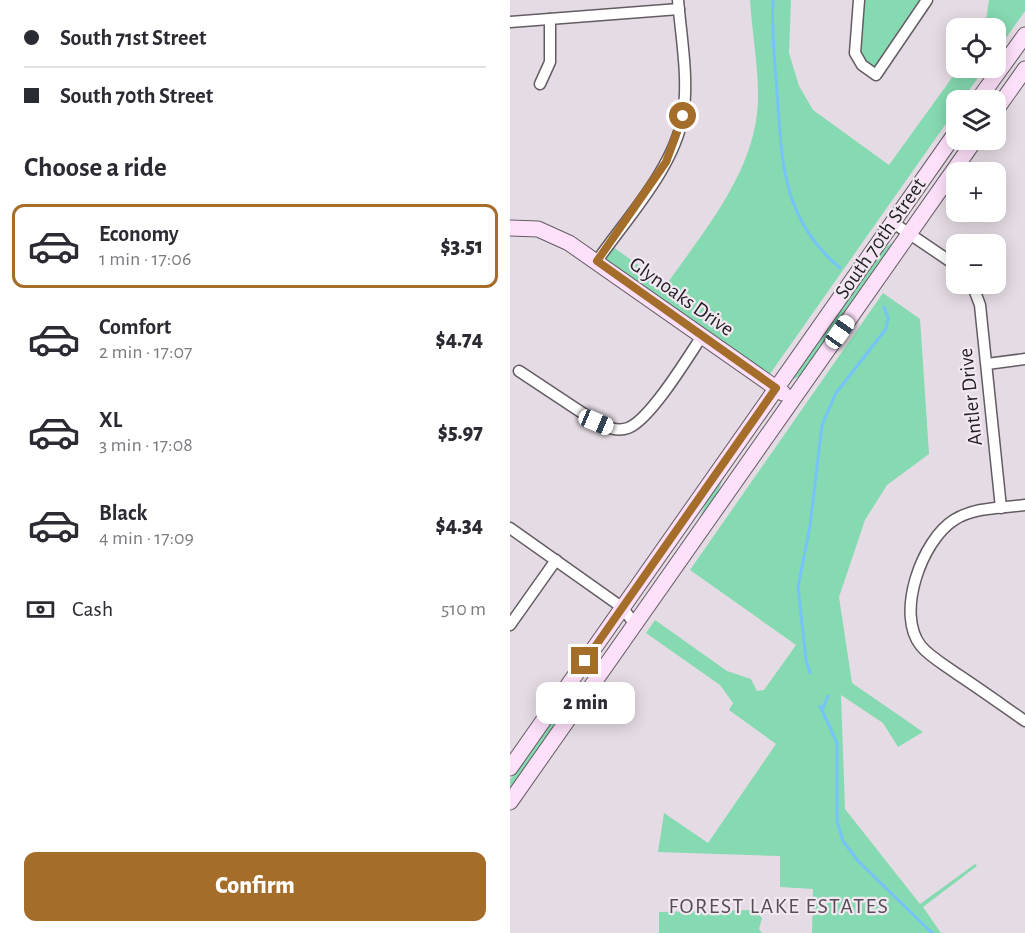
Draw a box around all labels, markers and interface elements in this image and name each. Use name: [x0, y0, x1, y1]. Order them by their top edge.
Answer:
map controls: [946, 18, 1006, 294]
button: locate: [946, 18, 1006, 78]
text: South 71st Street: [60, 27, 206, 49]
text: South 70th Street: [60, 85, 213, 107]
button: layers: [946, 90, 1006, 150]
route start: [669, 102, 696, 129]
text: Choose a ride: [24, 154, 167, 181]
button: +: [946, 162, 1006, 222]
street label: South 70th Street: [831, 174, 930, 302]
icon: car: [27, 219, 81, 273]
text: Economy: [99, 223, 179, 245]
button: −: [946, 234, 1006, 294]
text: $3.51: [440, 235, 483, 257]
text: 1 min · 17:06: [99, 249, 191, 269]
street label: Glynoaks Drive: [626, 253, 738, 340]
icon: car: [27, 312, 81, 366]
car: [822, 312, 858, 352]
text: Comfort: [99, 316, 171, 338]
text: $4.74: [436, 328, 483, 350]
text: 2 min · 17:07: [99, 342, 192, 362]
street label: Antler Drive: [955, 347, 986, 447]
icon: car: [27, 405, 81, 459]
car: [576, 407, 616, 437]
text: XL: [99, 409, 122, 431]
text: $5.97: [438, 421, 483, 443]
text: 3 min · 17:08: [99, 435, 193, 455]
icon: car: [27, 498, 81, 552]
text: Black: [99, 502, 147, 524]
text: $4.34: [436, 514, 483, 536]
text: 4 min · 17:09: [99, 528, 194, 548]
icon: cash: [24, 593, 57, 626]
text: Cash: [72, 598, 113, 620]
text: 510 m: [441, 599, 486, 619]
route end: [571, 647, 598, 674]
callout: 2 min: [536, 682, 634, 724]
text: 2 min: [563, 693, 608, 713]
button: Confirm: [24, 852, 486, 921]
district label: FOREST LAKE ESTATES: [669, 895, 889, 917]

